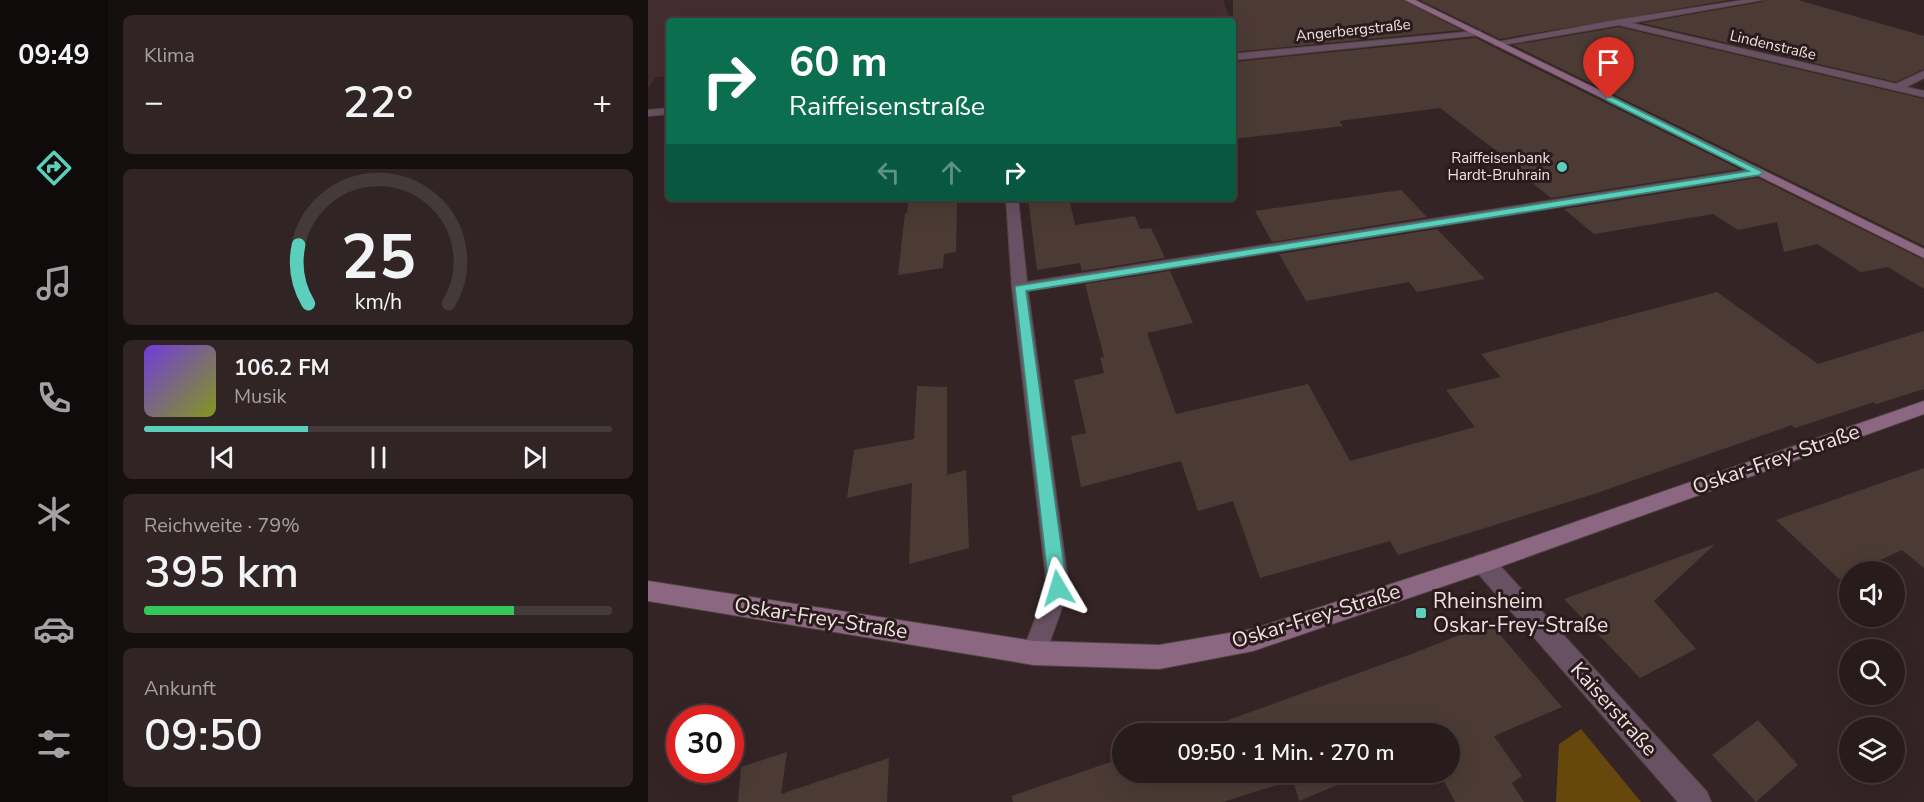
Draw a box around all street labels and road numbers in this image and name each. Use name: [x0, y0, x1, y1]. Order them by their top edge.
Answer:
street label: Angerbergstraße: [1295, 14, 1411, 46]
street label: Lindenstraße: [1728, 25, 1818, 65]
street label: Oskar-Frey-Straße: [1689, 417, 1863, 501]
street label: Oskar-Frey-Straße: [1228, 577, 1404, 655]
street label: Oskar-Frey-Straße: [732, 590, 910, 646]
street label: Kaiserstraße: [1564, 656, 1664, 762]

